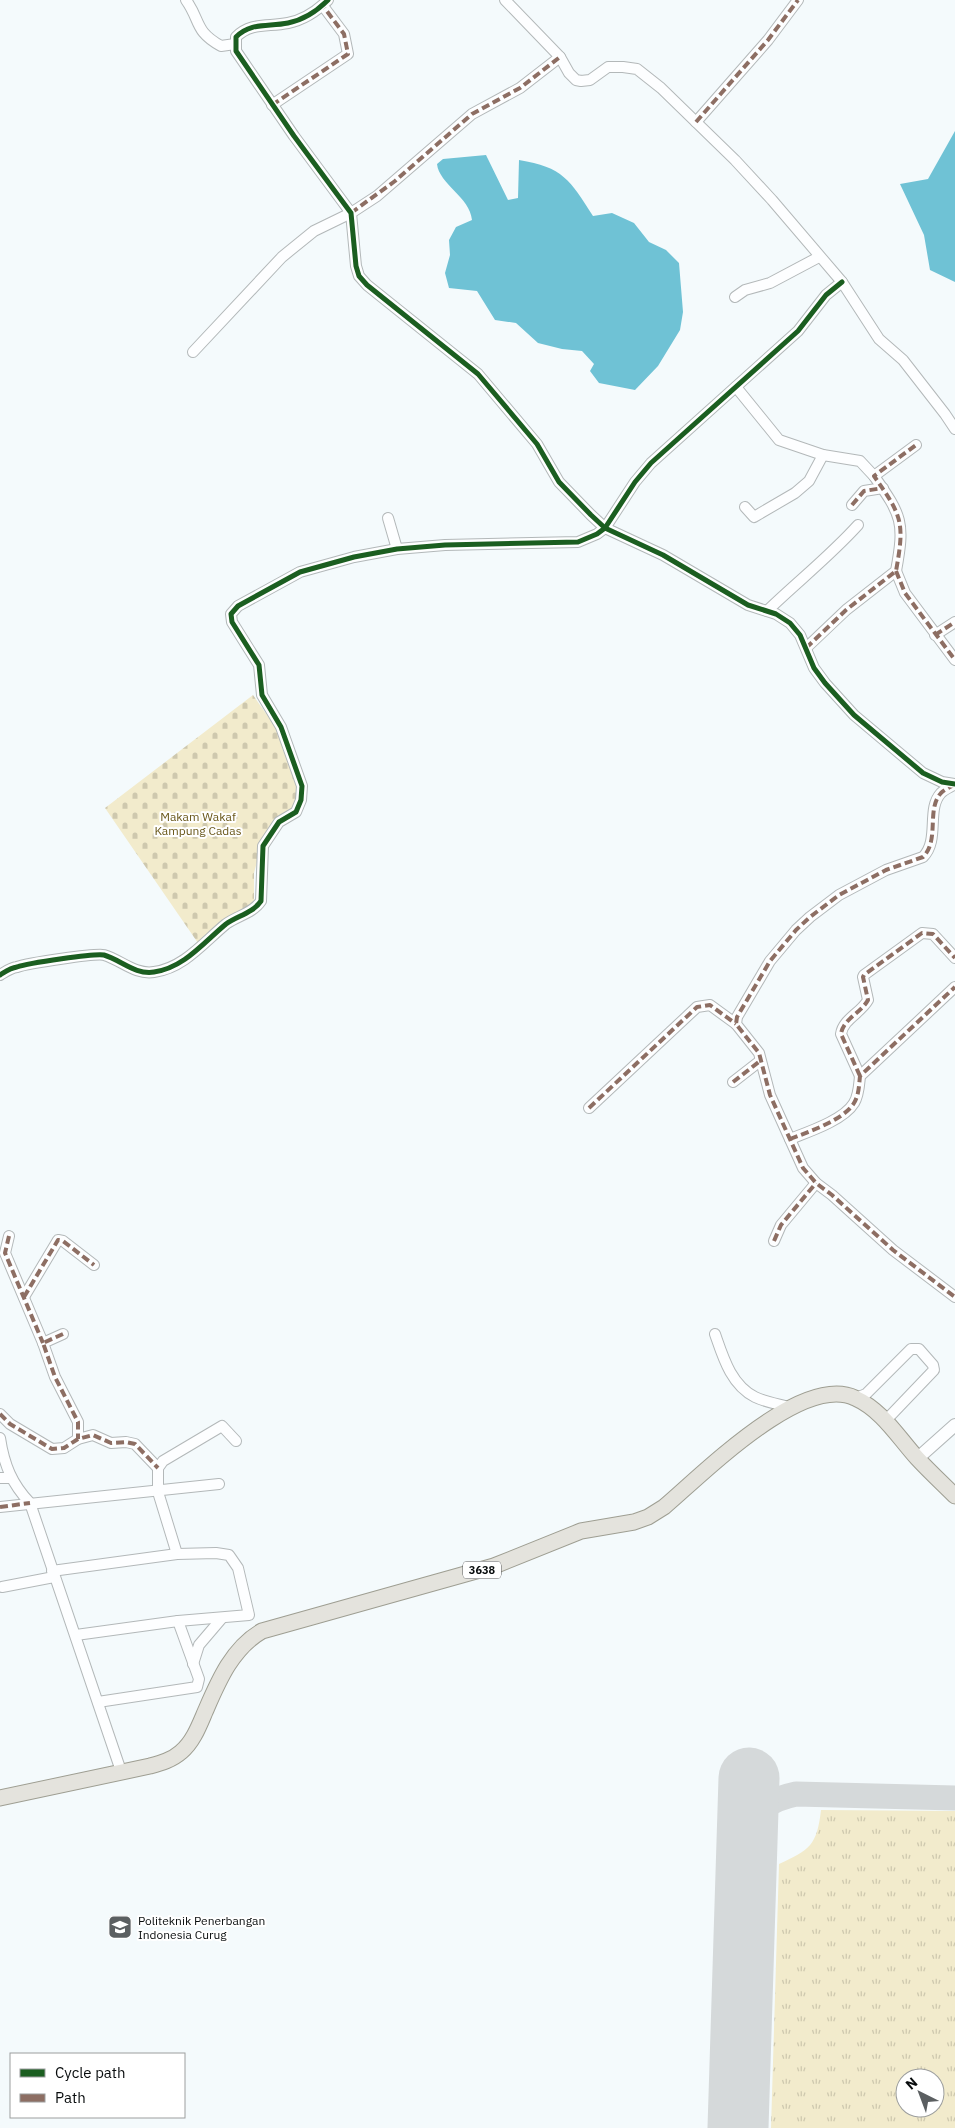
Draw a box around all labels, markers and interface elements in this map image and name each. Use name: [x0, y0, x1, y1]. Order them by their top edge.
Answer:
park label: Makam Wakaf Kampung Cadas: [154, 809, 242, 838]
road number: 3638: [463, 1562, 501, 1578]
place label: Politeknik Penerbangan Indonesia Curug: [138, 1913, 265, 1942]
school or university icon: Politeknik Penerbangan Indonesia Curug: [107, 1914, 133, 1940]
legend: [10, 2053, 185, 2118]
text: Cycle path: [55, 2063, 126, 2082]
north arrow: [895, 2068, 945, 2118]
text: N: [902, 2073, 921, 2093]
text: Path: [55, 2088, 86, 2107]

